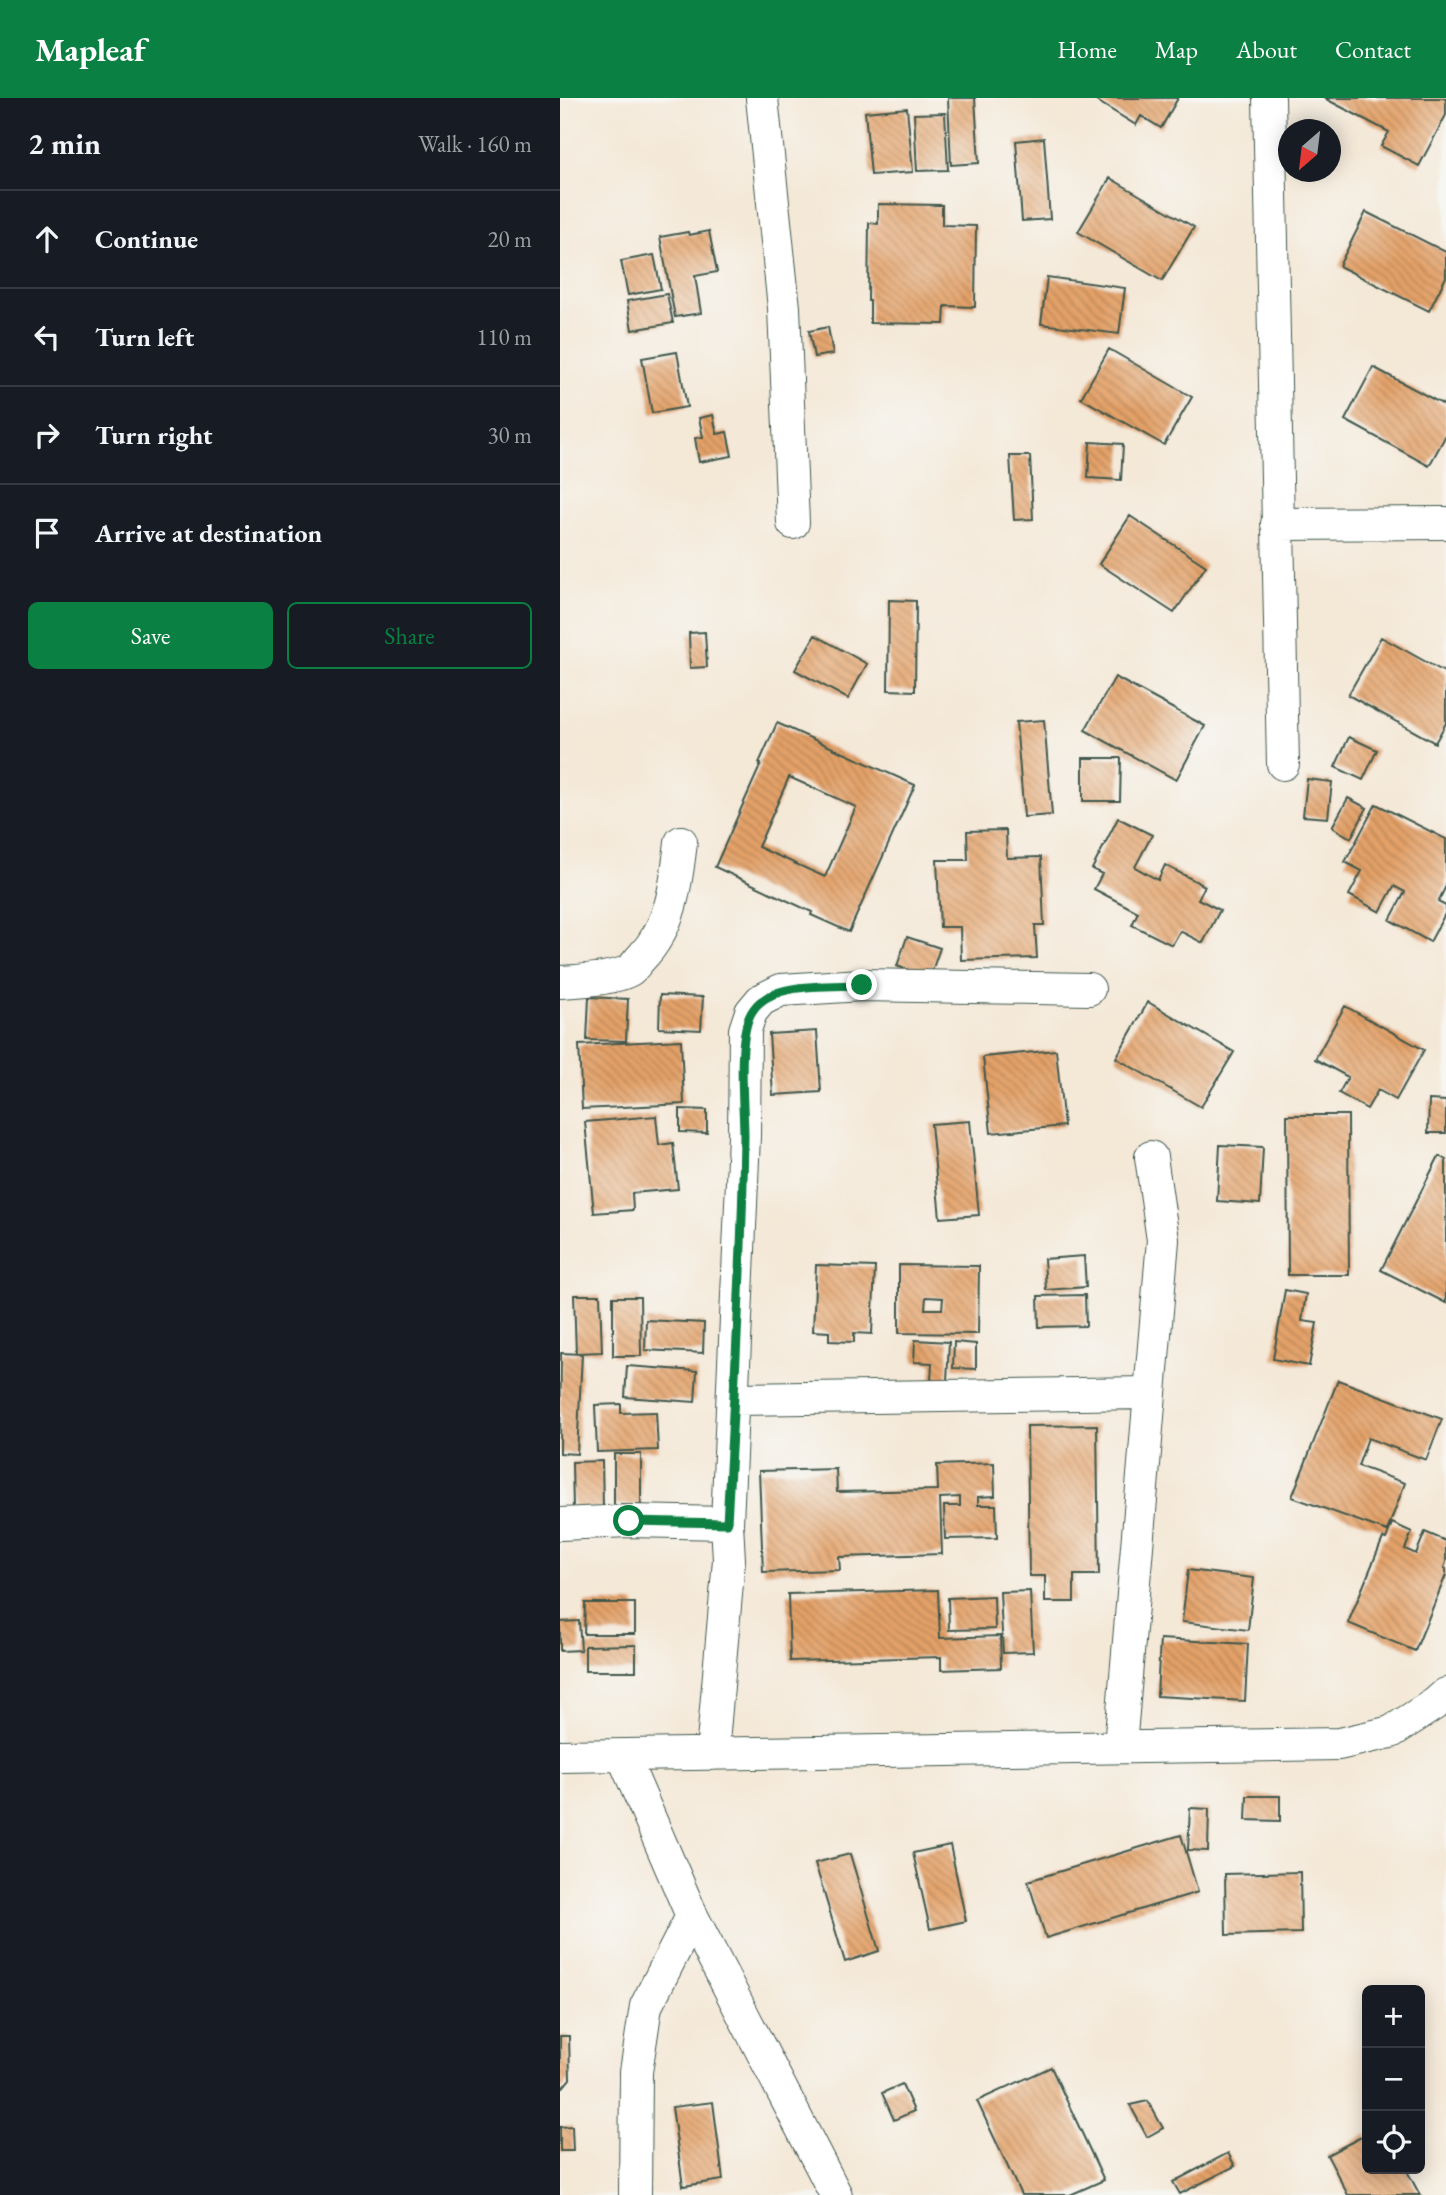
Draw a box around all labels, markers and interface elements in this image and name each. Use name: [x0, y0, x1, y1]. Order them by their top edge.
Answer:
text: Mapleaf: [35, 28, 146, 71]
text: Home: [1057, 34, 1117, 65]
text: Map: [1155, 34, 1198, 65]
text: About: [1236, 34, 1297, 65]
text: Contact: [1335, 34, 1411, 65]
north arrow: [1278, 119, 1341, 182]
text: 2 min: [28, 124, 101, 163]
text: Walk · 160 m: [418, 129, 532, 159]
icon: ahead: [28, 220, 66, 258]
text: Continue: [95, 222, 198, 256]
text: 20 m: [487, 224, 532, 254]
icon: left: [28, 318, 66, 356]
text: Turn left: [95, 320, 194, 354]
text: 110 m: [476, 322, 532, 352]
icon: right: [28, 416, 66, 454]
text: Turn right: [95, 418, 213, 452]
text: 30 m: [487, 420, 532, 450]
icon: arrive: [28, 514, 66, 552]
text: Arrive at destination: [95, 516, 322, 550]
button: Save: [28, 602, 273, 669]
button: Share: [287, 602, 532, 669]
route end: [846, 969, 877, 1000]
route start: [613, 1505, 644, 1536]
map controls: [1362, 1985, 1425, 2174]
button: +: [1362, 1985, 1425, 2048]
button: −: [1362, 2048, 1425, 2111]
button: locate: [1362, 2111, 1425, 2174]

